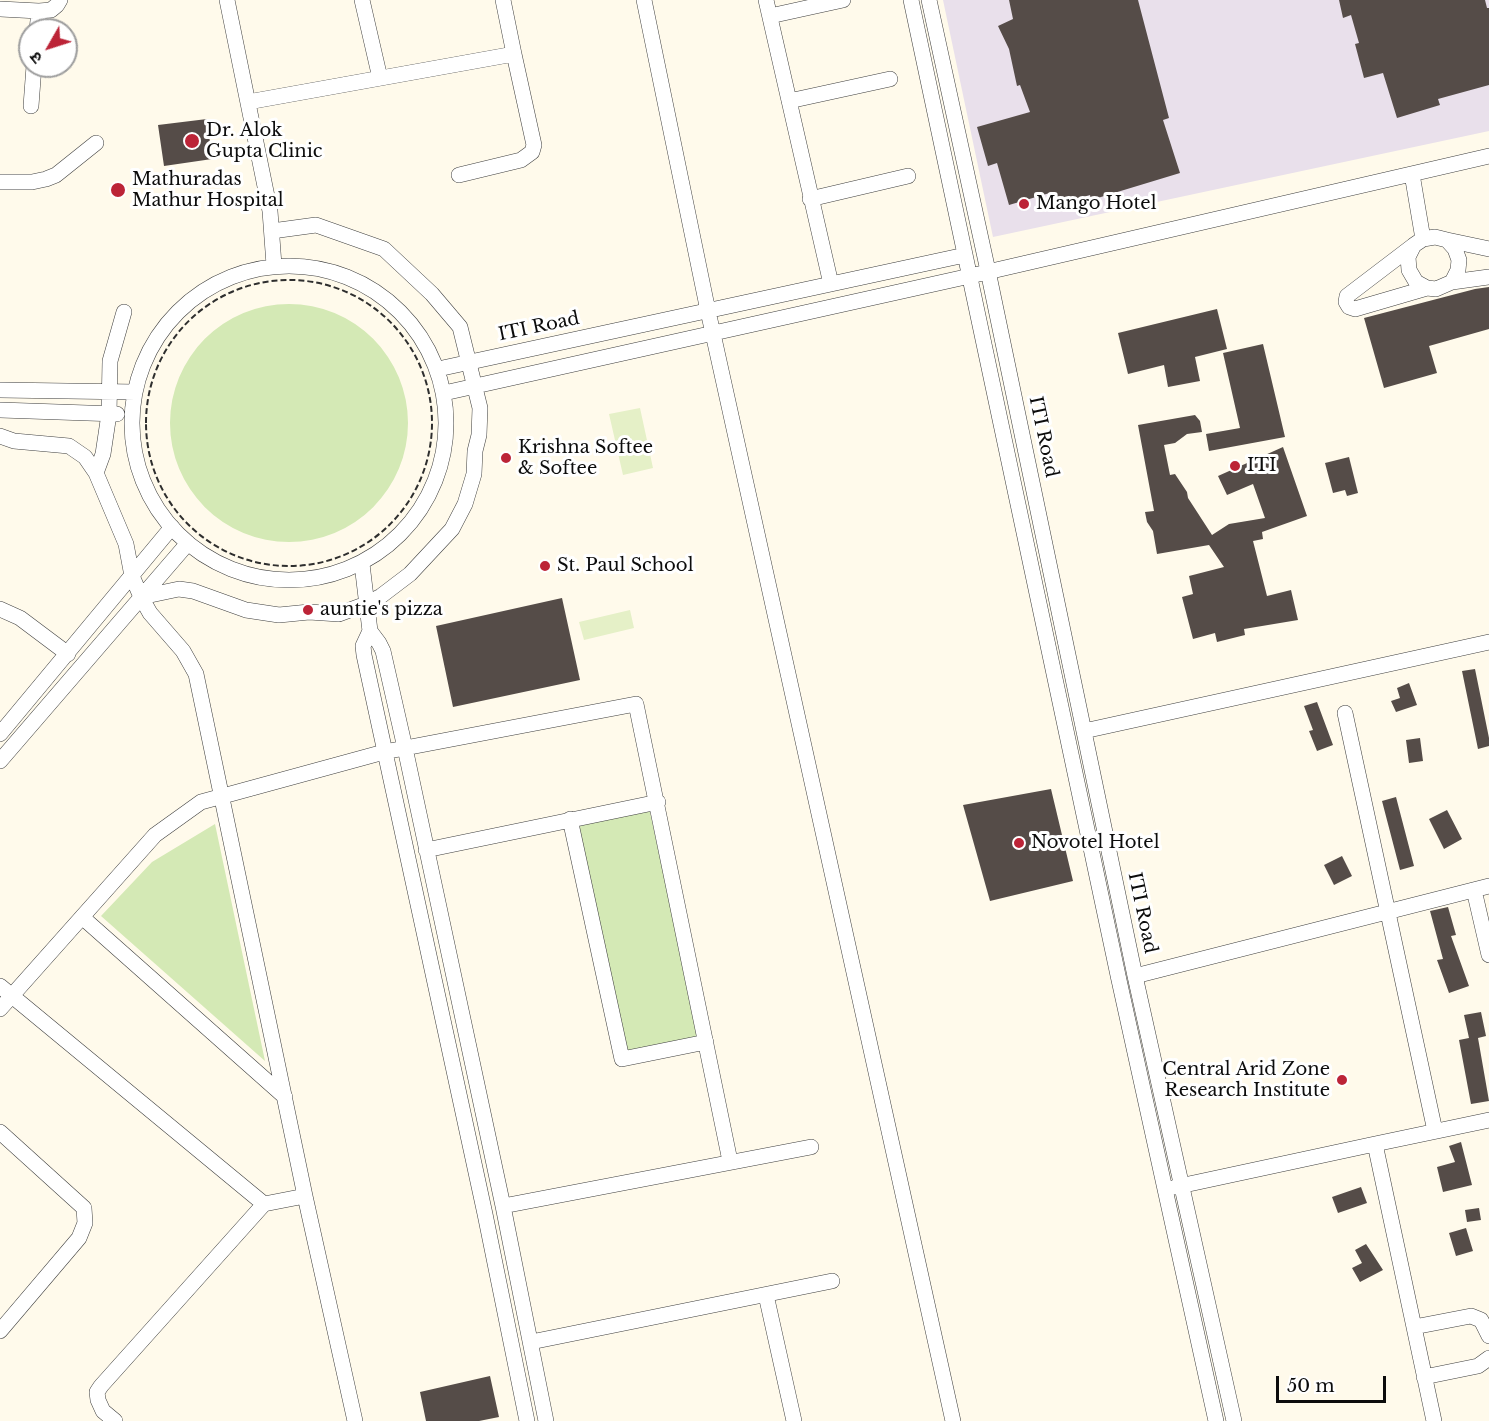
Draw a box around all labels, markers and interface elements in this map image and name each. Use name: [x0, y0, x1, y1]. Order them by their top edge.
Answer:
north arrow: [18, 18, 78, 78]
text: उ: [25, 48, 46, 68]
place label: Dr. Alok Gupta Clinic: [206, 120, 322, 162]
marker: Dr. Alok Gupta Clinic: [183, 132, 201, 150]
place label: Mathuradas Mathur Hospital: [132, 169, 284, 212]
marker: Mathuradas Mathur Hospital: [109, 181, 127, 199]
place label: Mango Hotel: [1036, 193, 1157, 215]
marker: Mango Hotel: [1017, 197, 1031, 211]
street label: ITI Road: [496, 308, 582, 346]
street label: ITI Road: [1024, 394, 1062, 480]
place label: Krishna Softee & Softee: [518, 437, 653, 480]
marker: Krishna Softee & Softee: [499, 451, 513, 465]
place label: ITI: [1247, 455, 1276, 477]
marker: ITI: [1228, 459, 1242, 473]
place label: St. Paul School: [557, 555, 693, 577]
marker: St. Paul School: [538, 559, 552, 573]
place label: auntie's pizza: [320, 599, 443, 621]
marker: auntie's pizza: [301, 603, 315, 617]
place label: Novotel Hotel: [1031, 832, 1159, 854]
marker: Novotel Hotel: [1012, 836, 1026, 850]
street label: ITI Road: [1123, 870, 1161, 956]
place label: Central Arid Zone Research Institute: [1162, 1059, 1330, 1102]
marker: Central Arid Zone Research Institute: [1335, 1073, 1349, 1087]
scale bar: [1279, 1364, 1388, 1402]
text: 50 m: [1287, 1375, 1335, 1397]

